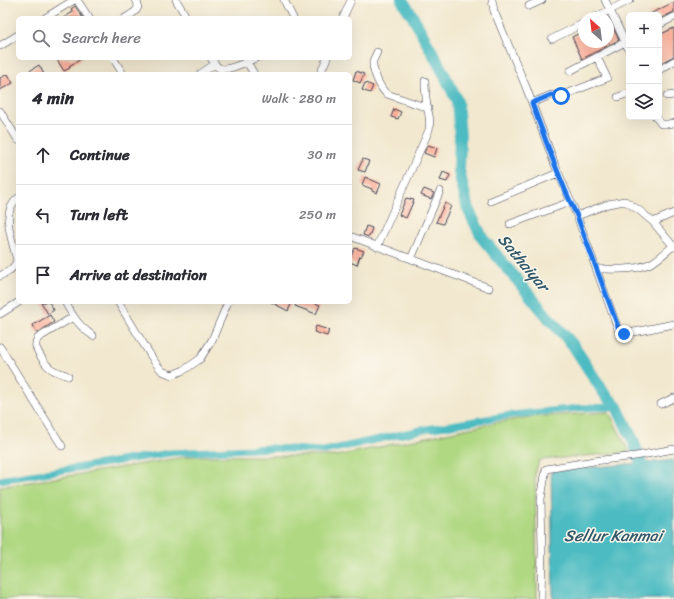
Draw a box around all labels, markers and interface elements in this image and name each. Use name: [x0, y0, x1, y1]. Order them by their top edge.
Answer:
north arrow: [578, 12, 614, 48]
map controls: [626, 12, 662, 120]
button: +: [626, 12, 662, 48]
search box: [16, 16, 352, 60]
text: Search here: [62, 25, 141, 51]
icon: search: [30, 27, 52, 49]
button: −: [626, 48, 662, 84]
text: 4 min: [32, 83, 74, 113]
button: layers: [626, 84, 662, 120]
text: Walk · 280 m: [262, 87, 336, 110]
route start: [552, 87, 570, 105]
text: Continue: [70, 142, 130, 168]
text: 30 m: [307, 143, 336, 166]
icon: ahead: [32, 144, 54, 166]
text: Turn left: [70, 202, 128, 228]
text: 250 m: [299, 203, 336, 226]
icon: left: [32, 204, 54, 226]
water label: Sathaiyar: [490, 227, 559, 301]
text: Arrive at destination: [70, 262, 207, 288]
icon: arrive: [32, 264, 54, 286]
route end: [615, 325, 633, 343]
water label: Sellur Kanmai: [564, 521, 665, 550]

